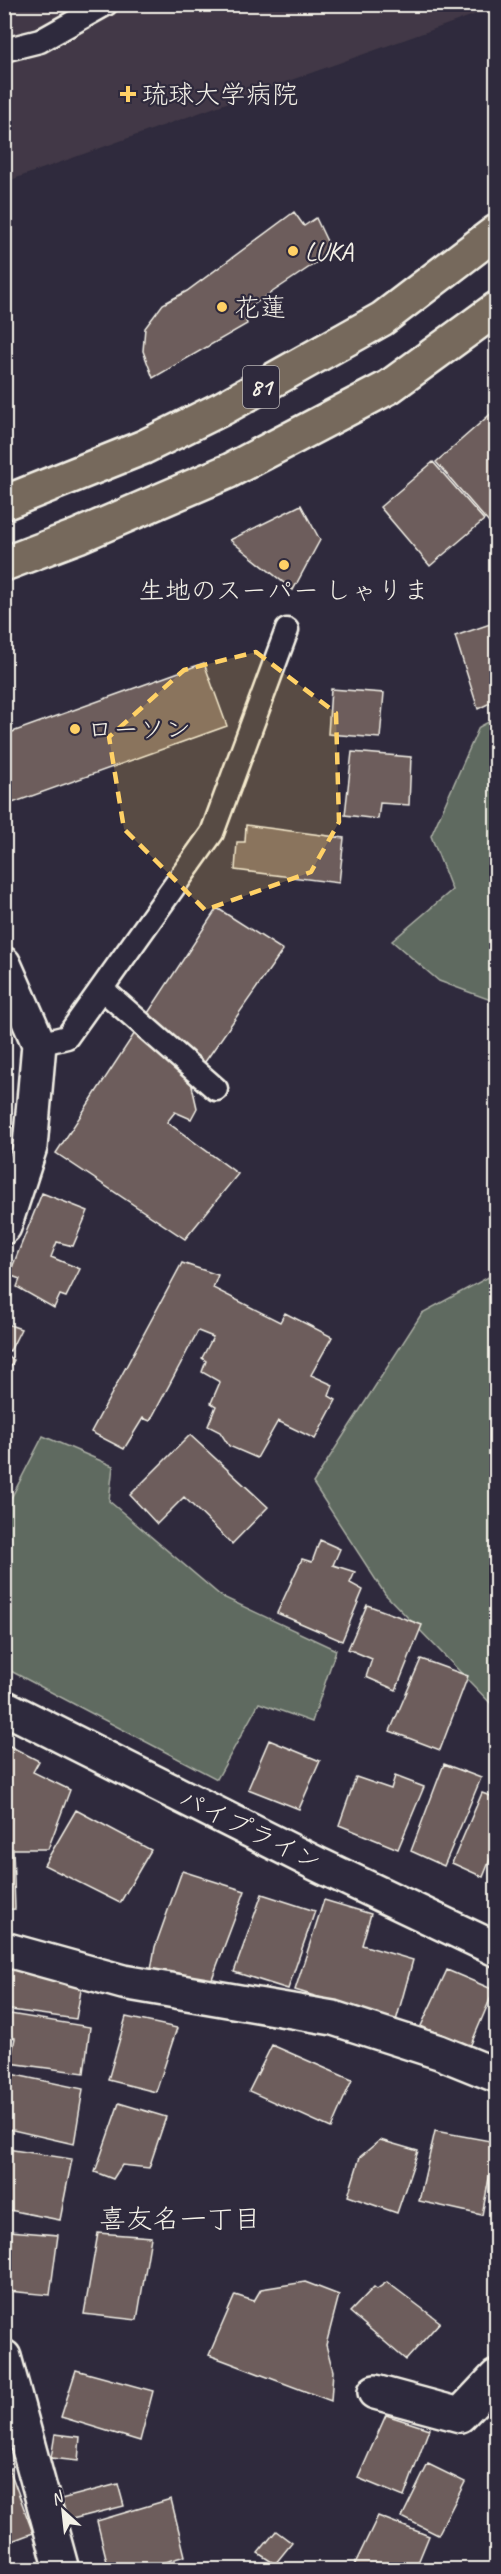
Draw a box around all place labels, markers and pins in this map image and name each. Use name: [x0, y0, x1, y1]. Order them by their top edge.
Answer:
place label: 琉球大学病院: [142, 78, 298, 111]
marker: 琉球大学病院: [119, 85, 137, 103]
place label: LUKA: [305, 235, 354, 268]
marker: LUKA: [286, 244, 300, 258]
place label: 花蓮: [234, 291, 286, 324]
marker: 花蓮: [215, 300, 229, 314]
marker: 生地のスーパー しゃりま: [277, 558, 291, 572]
place label: 生地のスーパー しゃりま: [139, 574, 429, 607]
place label: ローソン: [87, 713, 191, 746]
marker: ローソン: [68, 722, 82, 736]

